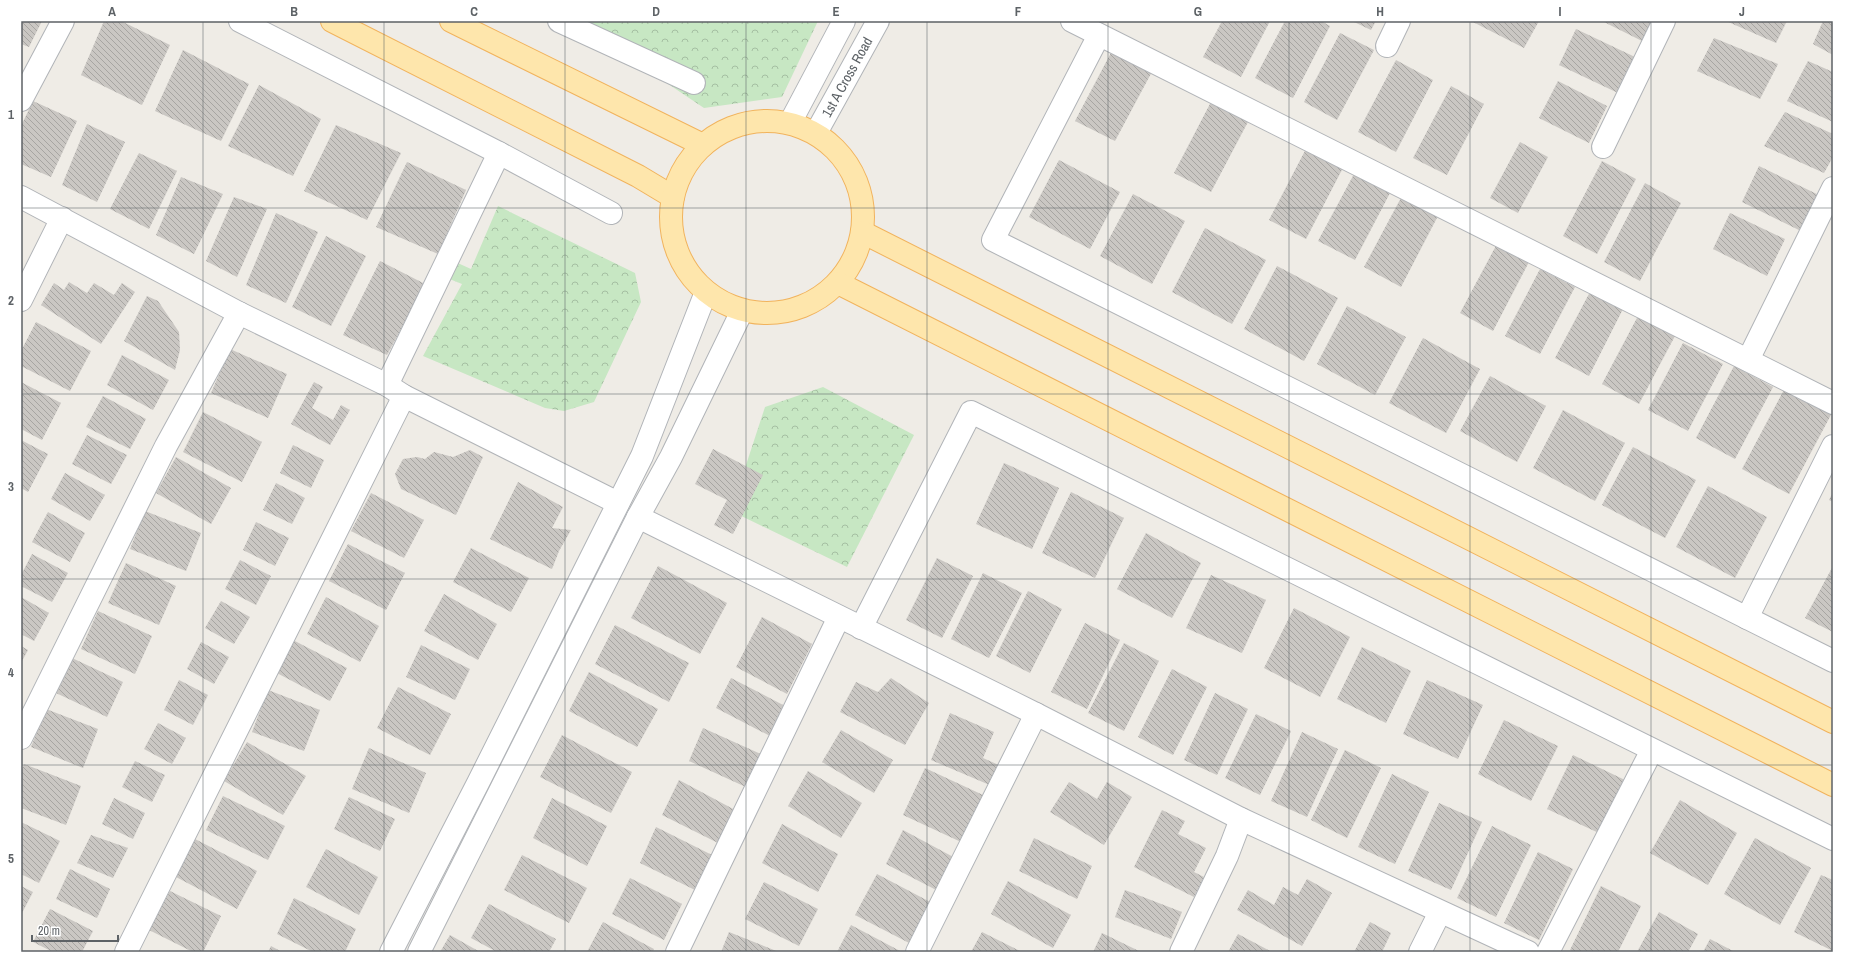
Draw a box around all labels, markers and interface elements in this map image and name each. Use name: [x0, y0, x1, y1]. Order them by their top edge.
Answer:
text: A: [108, 3, 116, 20]
text: B: [290, 3, 298, 20]
text: C: [470, 3, 478, 20]
text: D: [652, 3, 660, 20]
text: E: [832, 3, 840, 20]
text: F: [1015, 3, 1022, 20]
text: G: [1194, 3, 1202, 20]
text: H: [1376, 3, 1384, 20]
text: I: [1559, 3, 1562, 20]
text: J: [1739, 3, 1745, 20]
street label: 1st A Cross Road: [818, 34, 876, 120]
text: 1: [8, 106, 14, 123]
text: 2: [8, 292, 14, 309]
text: 3: [8, 478, 14, 495]
text: 4: [8, 664, 14, 681]
text: 5: [8, 850, 14, 867]
scale bar: [32, 917, 118, 943]
text: 20 m: [38, 923, 60, 939]

